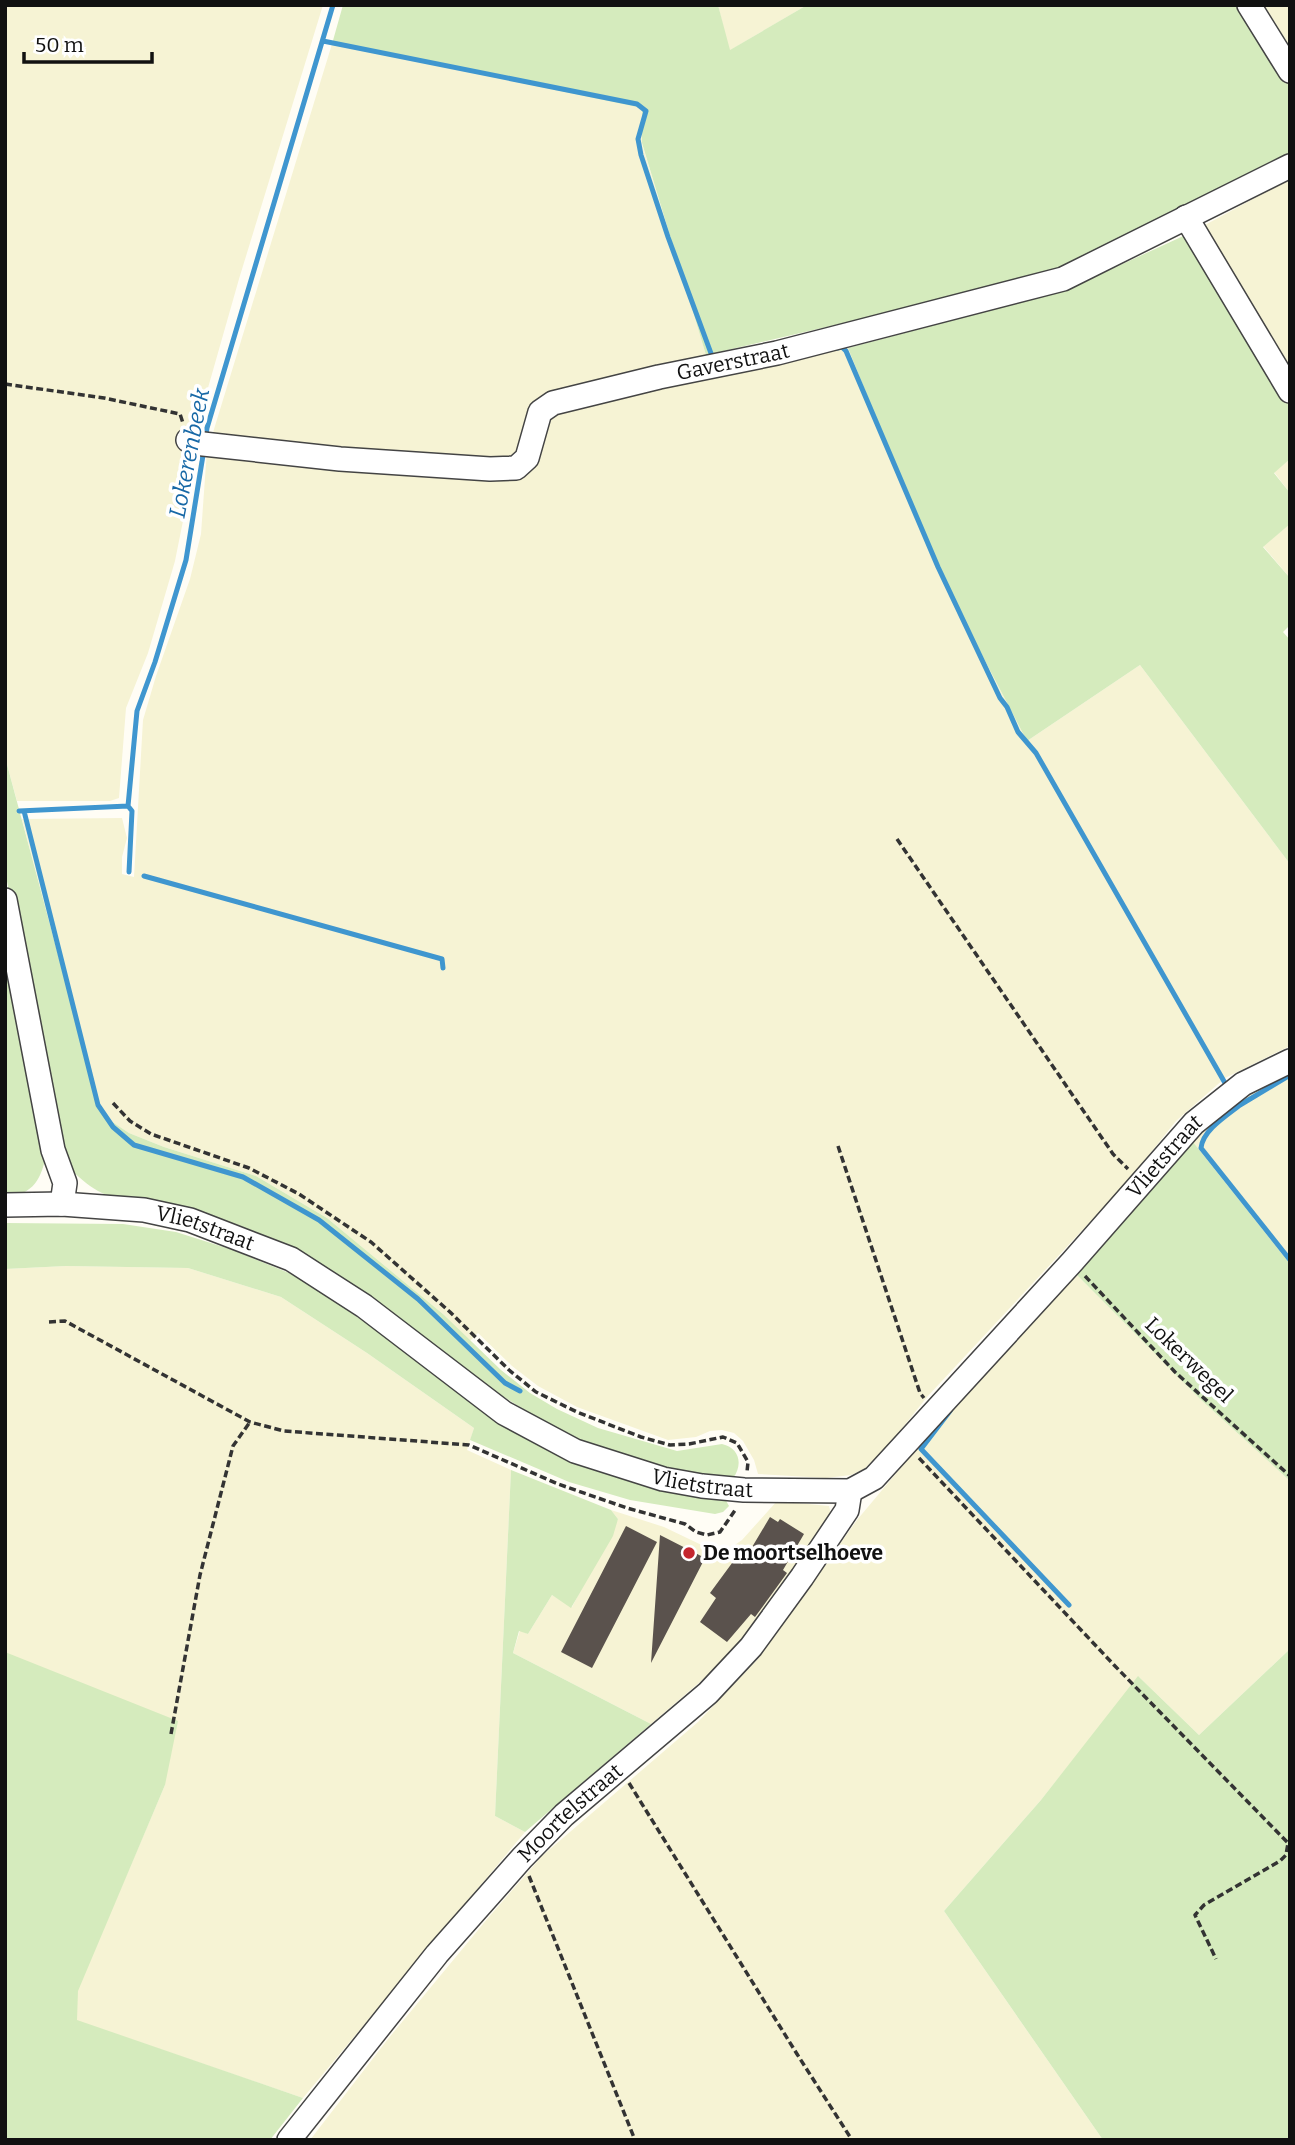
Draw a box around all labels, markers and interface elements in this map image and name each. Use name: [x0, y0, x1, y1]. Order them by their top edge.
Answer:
scale bar: [24, 21, 152, 65]
text: 50 m: [35, 32, 84, 58]
street label: Gaverstraat: [674, 337, 792, 386]
water label: Lokerenbeek: [163, 385, 215, 520]
street label: Vlietstraat: [1121, 1108, 1208, 1204]
street label: Vlietstraat: [154, 1200, 258, 1257]
street label: Lokerwegel: [1140, 1312, 1238, 1408]
street label: Vlietstraat: [648, 1463, 753, 1503]
place label: De moortselhoeve: [703, 1540, 883, 1566]
marker: De moortselhoeve: [681, 1545, 697, 1561]
street label: Moortelstraat: [512, 1758, 628, 1868]

